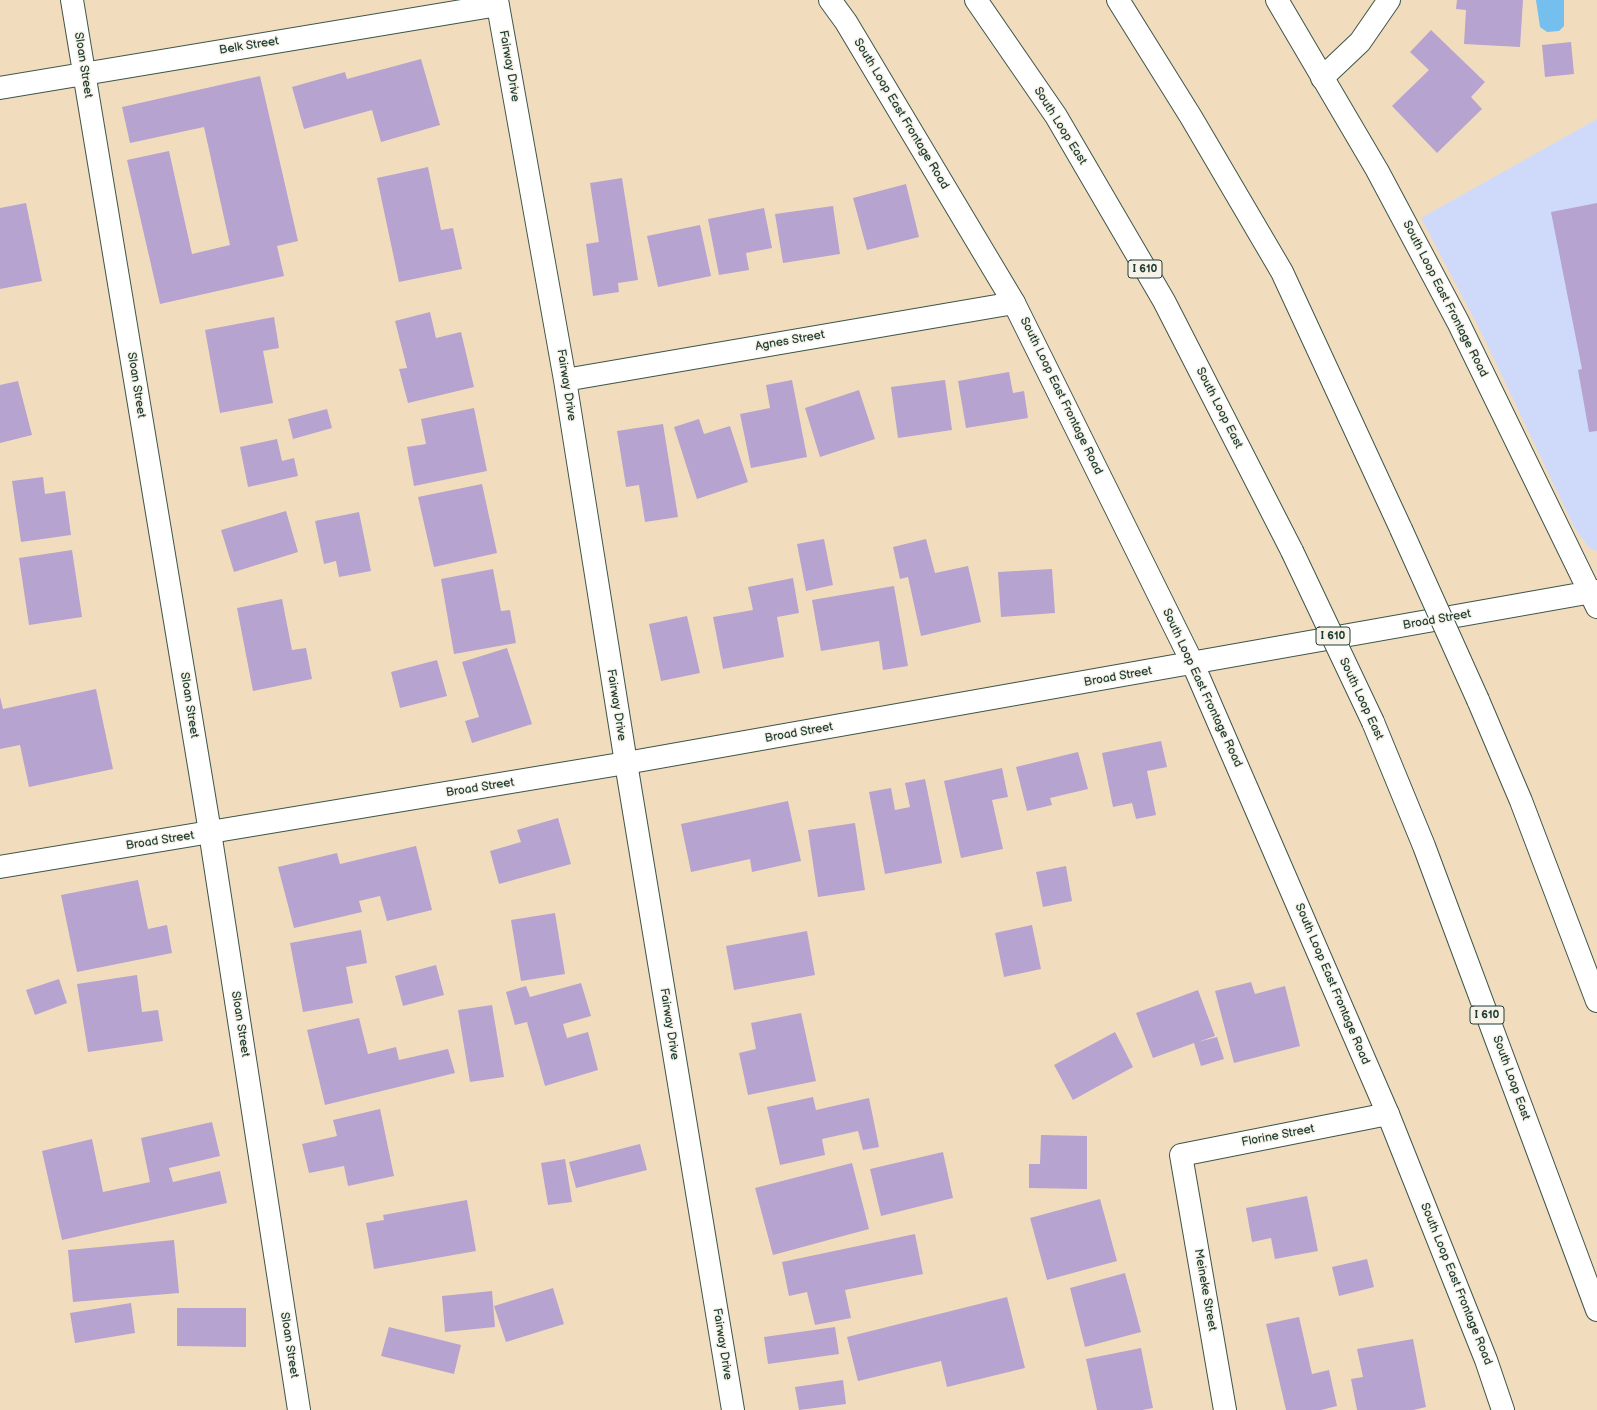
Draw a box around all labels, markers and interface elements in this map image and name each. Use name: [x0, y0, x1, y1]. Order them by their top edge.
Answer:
street label: Fairway Drive: [496, 29, 522, 103]
street label: Sloan Street: [71, 31, 95, 99]
street label: Belk Street: [218, 34, 280, 58]
street label: South Loop East Frontage Road: [850, 36, 952, 192]
street label: South Loop East: [1030, 84, 1090, 168]
street label: South Loop East Frontage Road: [1399, 218, 1491, 380]
road number: I 610: [1128, 260, 1162, 278]
street label: South Loop East Frontage Road: [1017, 315, 1105, 477]
street label: Agnes Street: [754, 328, 826, 354]
street label: Fairway Drive: [553, 348, 579, 422]
street label: Sloan Street: [124, 351, 148, 419]
street label: South Loop East: [1192, 365, 1246, 451]
street label: South Loop East Frontage Road: [1159, 606, 1245, 770]
street label: Broad Street: [1402, 607, 1472, 633]
road number: I 610: [1316, 627, 1350, 645]
street label: South Loop East: [1336, 656, 1386, 742]
street label: Broad Street: [1083, 664, 1153, 690]
street label: Fairway Drive: [603, 668, 629, 742]
street label: Sloan Street: [177, 671, 201, 739]
street label: Broad Street: [764, 720, 834, 746]
street label: Broad Street: [445, 775, 515, 801]
street label: Broad Street: [125, 828, 195, 854]
street label: South Loop East Frontage Road: [1291, 901, 1373, 1067]
street label: Fairway Drive: [656, 987, 682, 1061]
street label: Sloan Street: [228, 990, 252, 1058]
road number: I 610: [1470, 1006, 1504, 1024]
street label: South Loop East: [1489, 1034, 1533, 1122]
street label: Florine Street: [1240, 1122, 1316, 1150]
street label: South Loop East Frontage Road: [1417, 1201, 1495, 1367]
street label: Meineke Street: [1191, 1248, 1219, 1332]
street label: Fairway Drive: [709, 1307, 735, 1381]
street label: Sloan Street: [277, 1311, 301, 1379]

